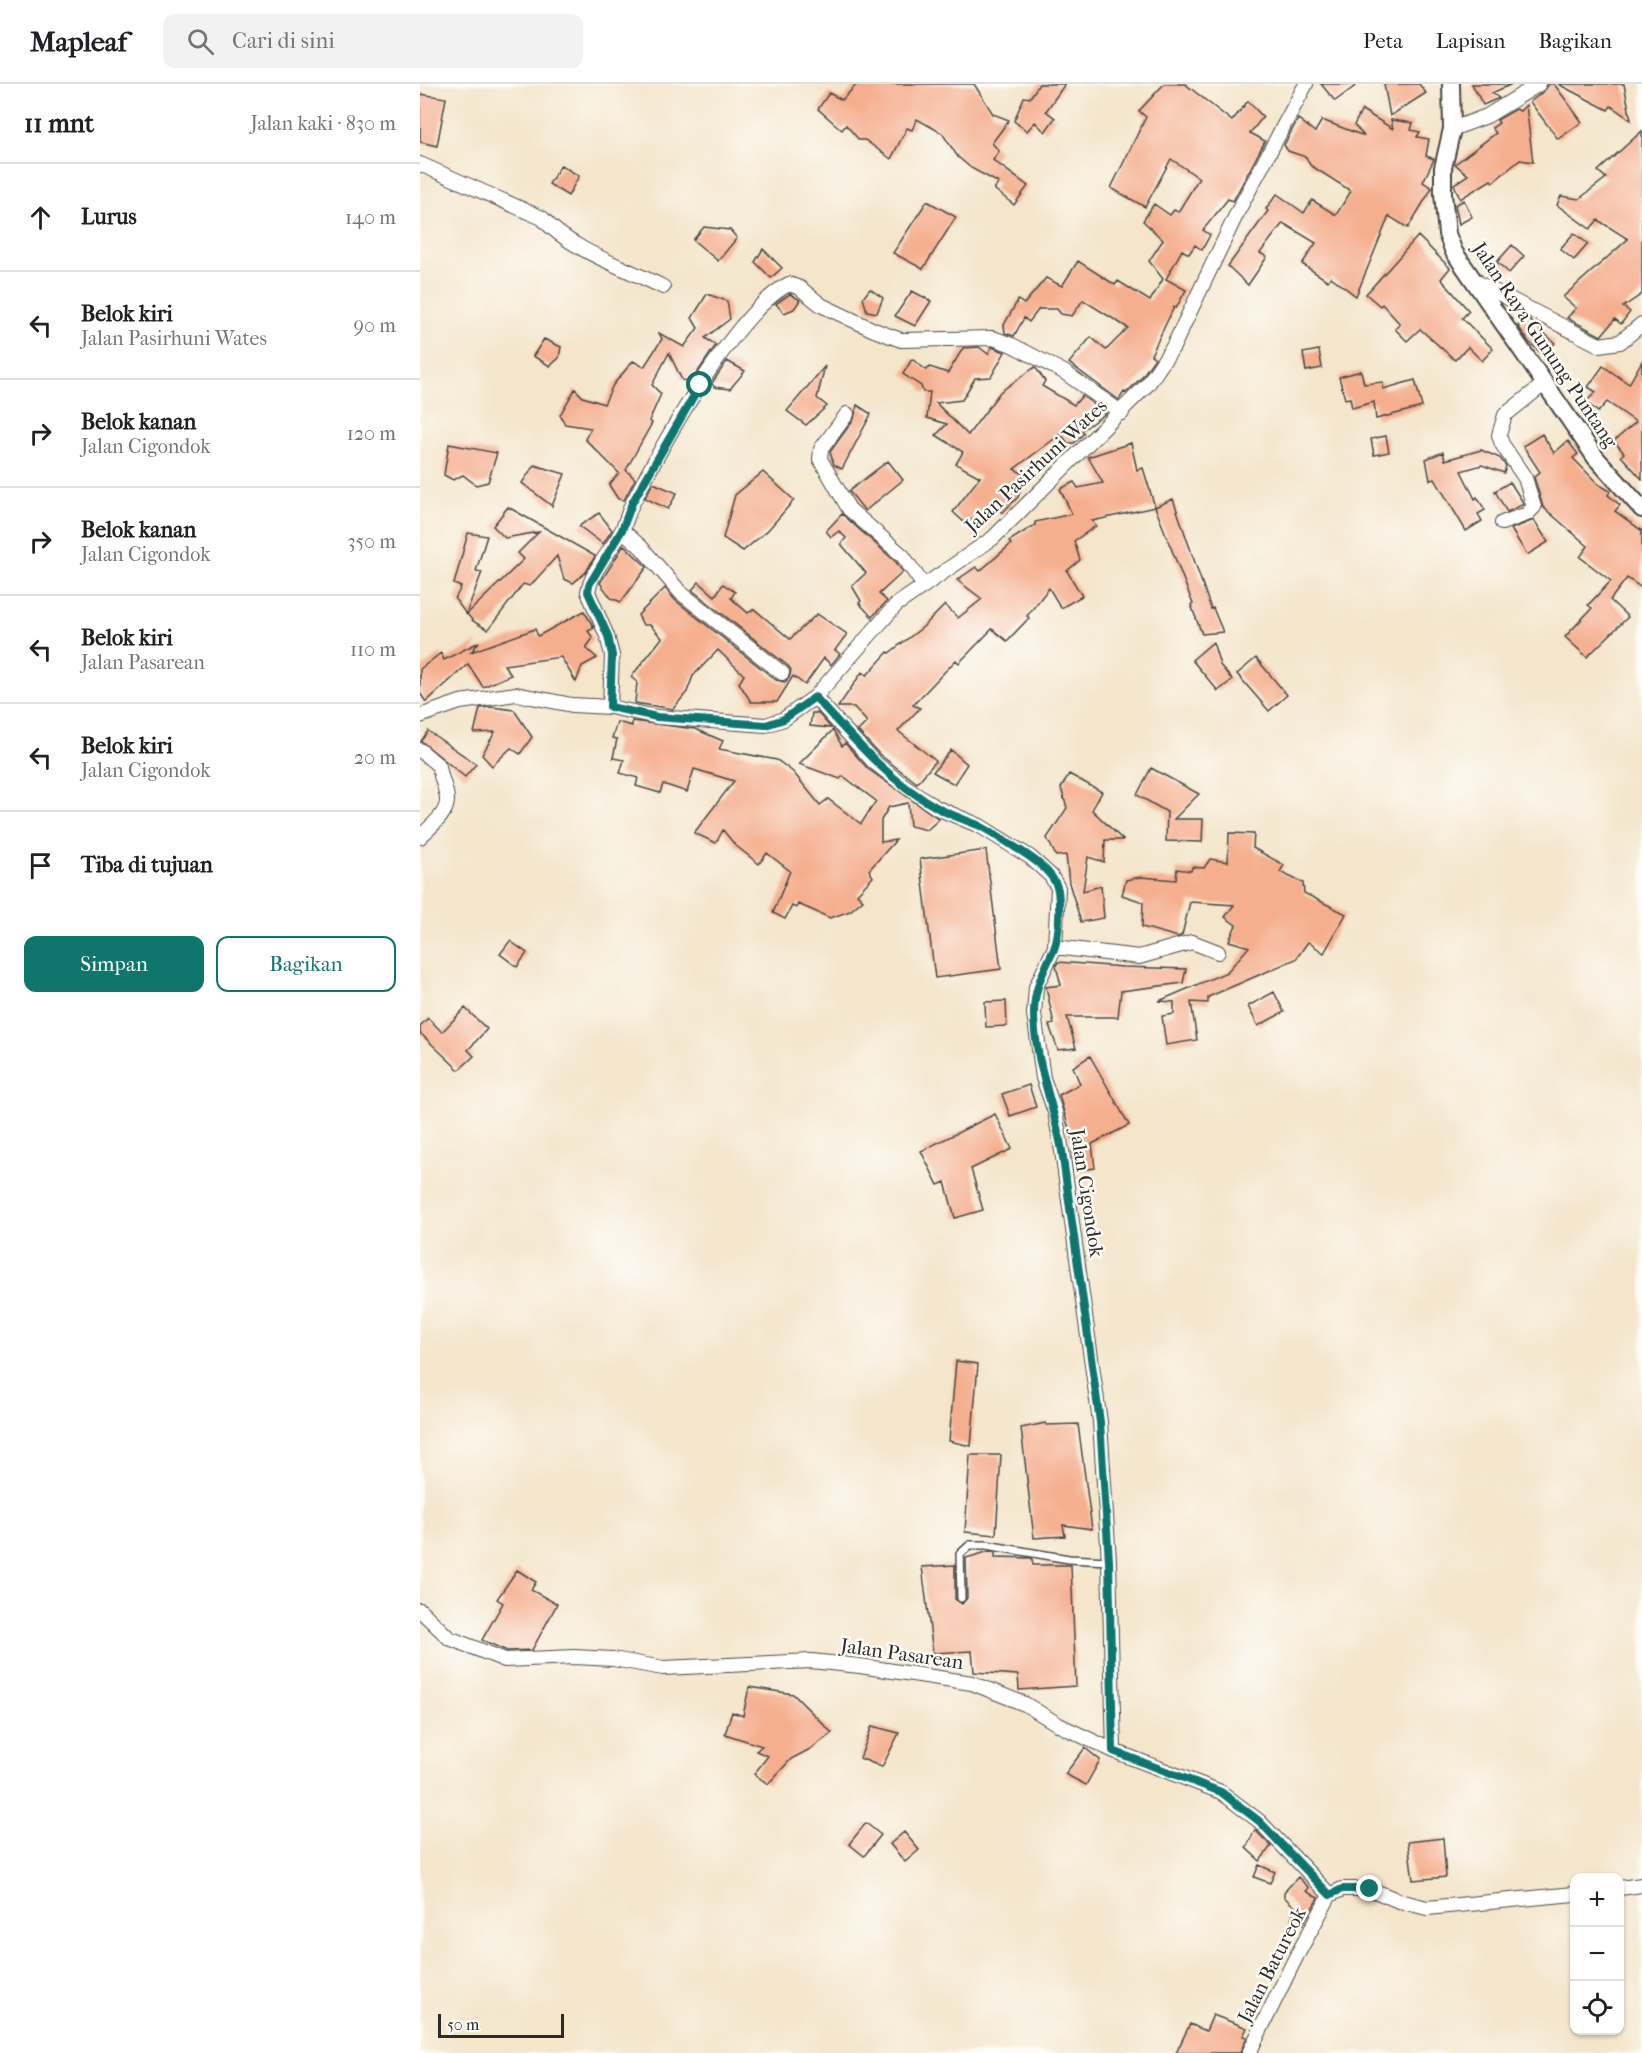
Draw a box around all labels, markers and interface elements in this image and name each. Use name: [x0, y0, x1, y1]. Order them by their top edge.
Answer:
search box: [163, 14, 583, 68]
text: Mapleaf: [30, 25, 127, 58]
icon: search: [184, 25, 217, 58]
text: Cari di sini: [232, 28, 335, 54]
text: Peta: [1363, 29, 1403, 53]
text: Lapisan: [1436, 29, 1505, 53]
text: Bagikan: [1538, 29, 1612, 53]
text: 11 mnt: [24, 108, 94, 139]
text: Jalan kaki · 830 m: [250, 112, 396, 135]
icon: ahead: [24, 201, 57, 234]
text: Lurus: [81, 204, 137, 230]
text: 140 m: [345, 206, 396, 229]
street label: Jalan Raya Gunung Puntang: [1466, 236, 1623, 452]
text: Belok kiri: [81, 301, 173, 327]
icon: left: [24, 309, 57, 342]
text: 90 m: [354, 314, 396, 337]
text: Jalan Pasirhuni Wates: [81, 327, 267, 350]
route start: [686, 371, 712, 397]
street label: Jalan Pasirhuni Wates: [959, 394, 1112, 539]
text: Belok kanan: [81, 409, 196, 435]
icon: right: [24, 417, 57, 450]
text: 120 m: [347, 422, 396, 445]
text: Jalan Cigondok: [81, 435, 211, 458]
text: Belok kanan: [81, 517, 196, 543]
icon: right: [24, 525, 57, 558]
text: 350 m: [347, 530, 396, 553]
text: Jalan Cigondok: [81, 543, 211, 566]
text: Belok kiri: [81, 625, 173, 651]
icon: left: [24, 633, 57, 666]
text: 110 m: [350, 638, 396, 661]
text: Jalan Pasarean: [81, 651, 205, 674]
text: Belok kiri: [81, 733, 173, 759]
icon: left: [24, 741, 57, 774]
text: 20 m: [354, 746, 396, 769]
text: Jalan Cigondok: [81, 759, 211, 782]
icon: arrive: [24, 849, 57, 882]
text: Tiba di tujuan: [81, 852, 213, 878]
button: Simpan: [24, 936, 204, 992]
button: Bagikan: [216, 936, 396, 992]
street label: Jalan Cigondok: [1065, 1125, 1109, 1259]
street label: Jalan Pasarean: [837, 1634, 965, 1674]
map controls: [1570, 1873, 1624, 2035]
button: +: [1570, 1873, 1624, 1927]
route end: [1356, 1875, 1382, 1901]
street label: Jalan Batureok: [1232, 1903, 1311, 2028]
button: −: [1570, 1927, 1624, 1981]
button: locate: [1570, 1981, 1624, 2035]
scale bar: [438, 2011, 564, 2038]
text: 50 m: [447, 2015, 479, 2034]

